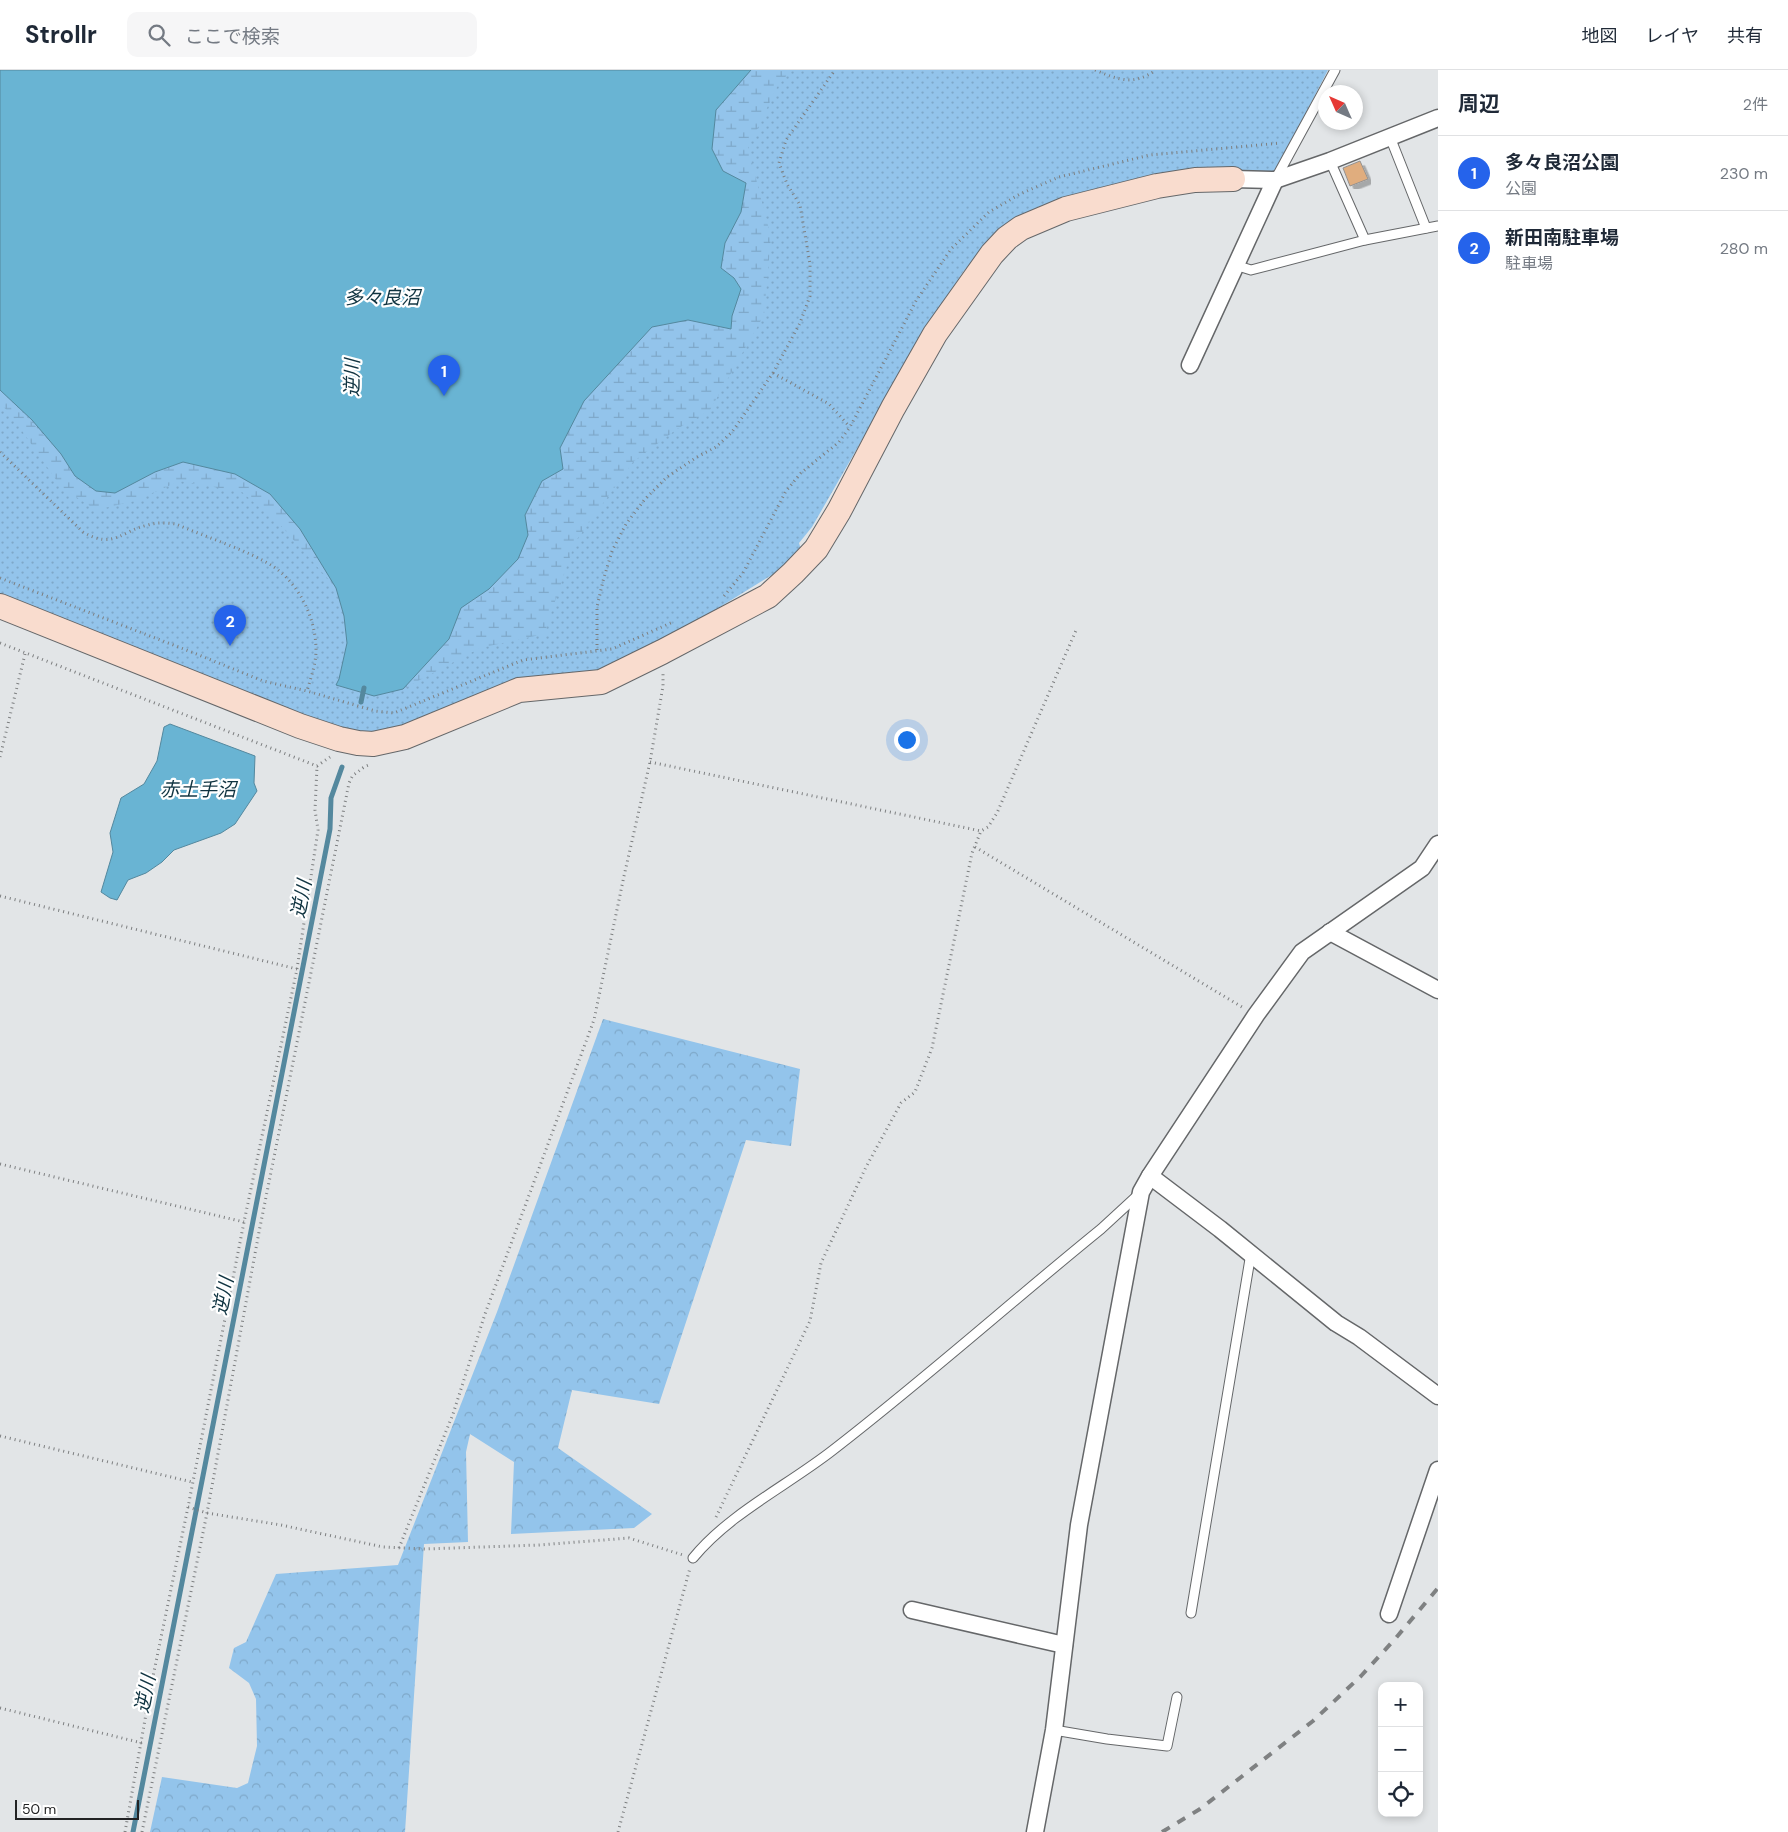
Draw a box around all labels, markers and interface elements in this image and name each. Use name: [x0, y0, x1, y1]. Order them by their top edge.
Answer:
search box: [127, 12, 477, 57]
text: Strollr: [25, 19, 97, 50]
icon: search: [145, 21, 173, 49]
text: ここで検索: [185, 24, 280, 49]
text: 地図: [1582, 24, 1618, 48]
text: レイヤ: [1646, 24, 1699, 48]
text: 共有: [1727, 24, 1763, 48]
north arrow: [1318, 85, 1363, 130]
text: 周辺: [1458, 90, 1500, 118]
text: 2件: [1743, 94, 1768, 115]
text: 多々良沼公園: [1505, 150, 1619, 175]
text: 1: [1471, 163, 1477, 184]
text: 230 m: [1720, 163, 1768, 184]
text: 公園: [1505, 178, 1537, 199]
text: 新田南駐車場: [1505, 225, 1619, 250]
text: 2: [1469, 238, 1479, 259]
text: 280 m: [1720, 238, 1768, 259]
text: 駐車場: [1505, 253, 1553, 274]
water label: 多々良沼: [344, 285, 423, 310]
pin: 1: [428, 355, 460, 396]
water label: 逆川: [339, 357, 365, 397]
pin: 2: [214, 605, 246, 646]
your location: [894, 727, 920, 753]
water label: 赤土手沼: [160, 777, 239, 802]
water label: 逆川: [285, 876, 317, 920]
water label: 逆川: [207, 1273, 239, 1317]
water label: 逆川: [129, 1671, 161, 1715]
map controls: [1378, 1682, 1423, 1817]
button: +: [1378, 1682, 1423, 1727]
button: −: [1378, 1727, 1423, 1772]
button: locate: [1378, 1772, 1423, 1817]
scale bar: [15, 1797, 139, 1820]
text: 50 m: [22, 1800, 56, 1818]

